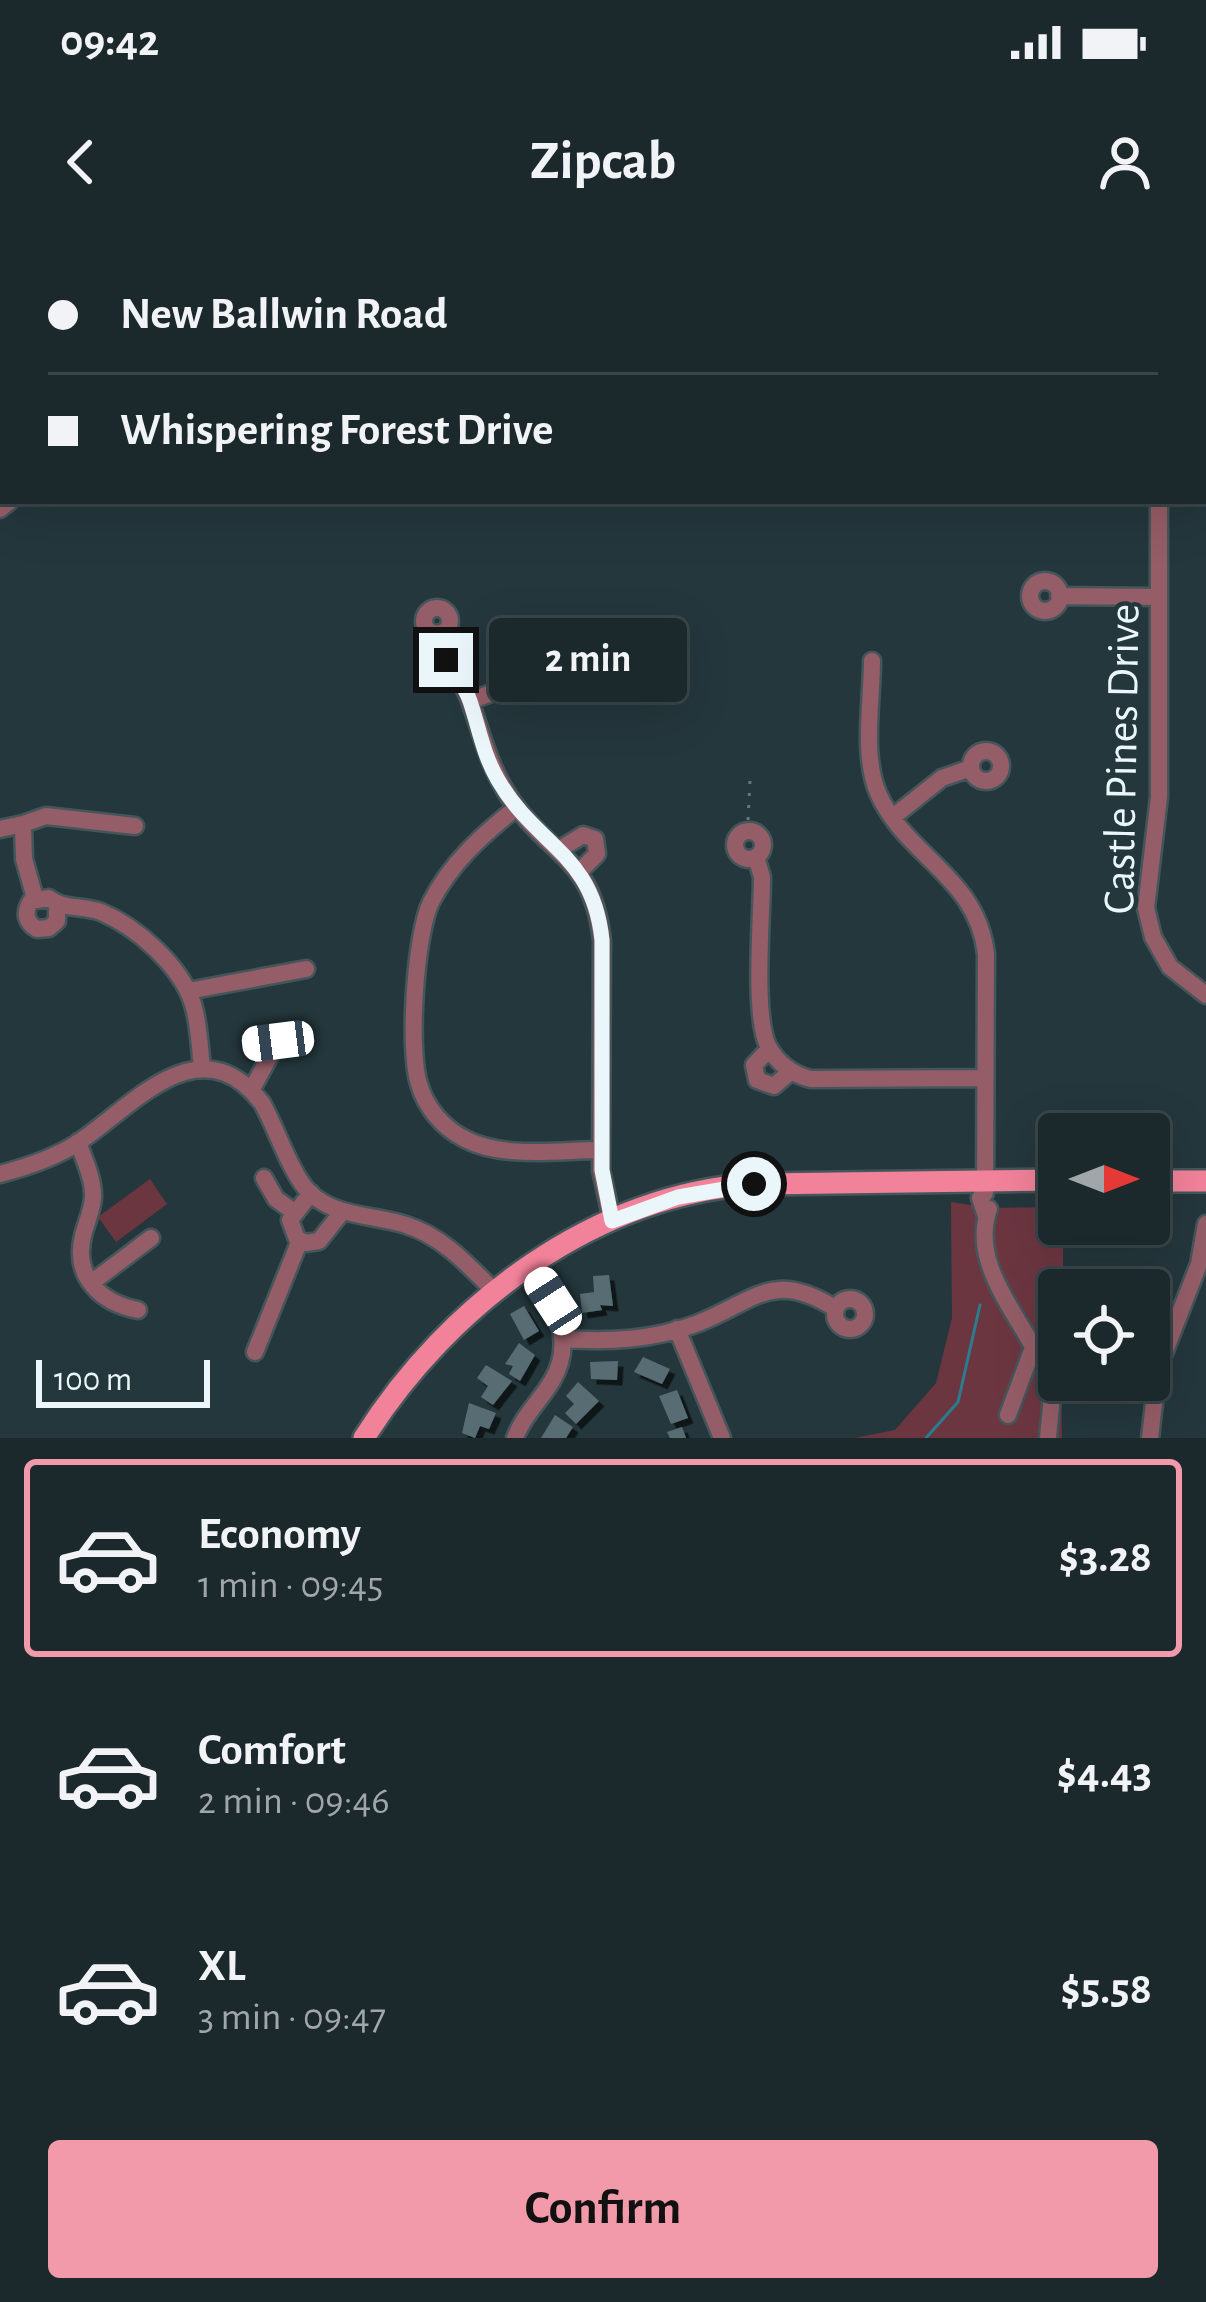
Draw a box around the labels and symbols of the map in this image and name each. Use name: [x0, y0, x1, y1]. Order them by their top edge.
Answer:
street label: Castle Pines Drive: [1097, 603, 1148, 915]
callout: 2 min: [488, 618, 686, 702]
route end: [419, 633, 473, 687]
car: [240, 1019, 316, 1063]
north arrow: [1038, 1113, 1170, 1245]
route start: [727, 1157, 781, 1211]
car: [518, 1261, 588, 1341]
scale bar: [36, 1354, 210, 1407]

